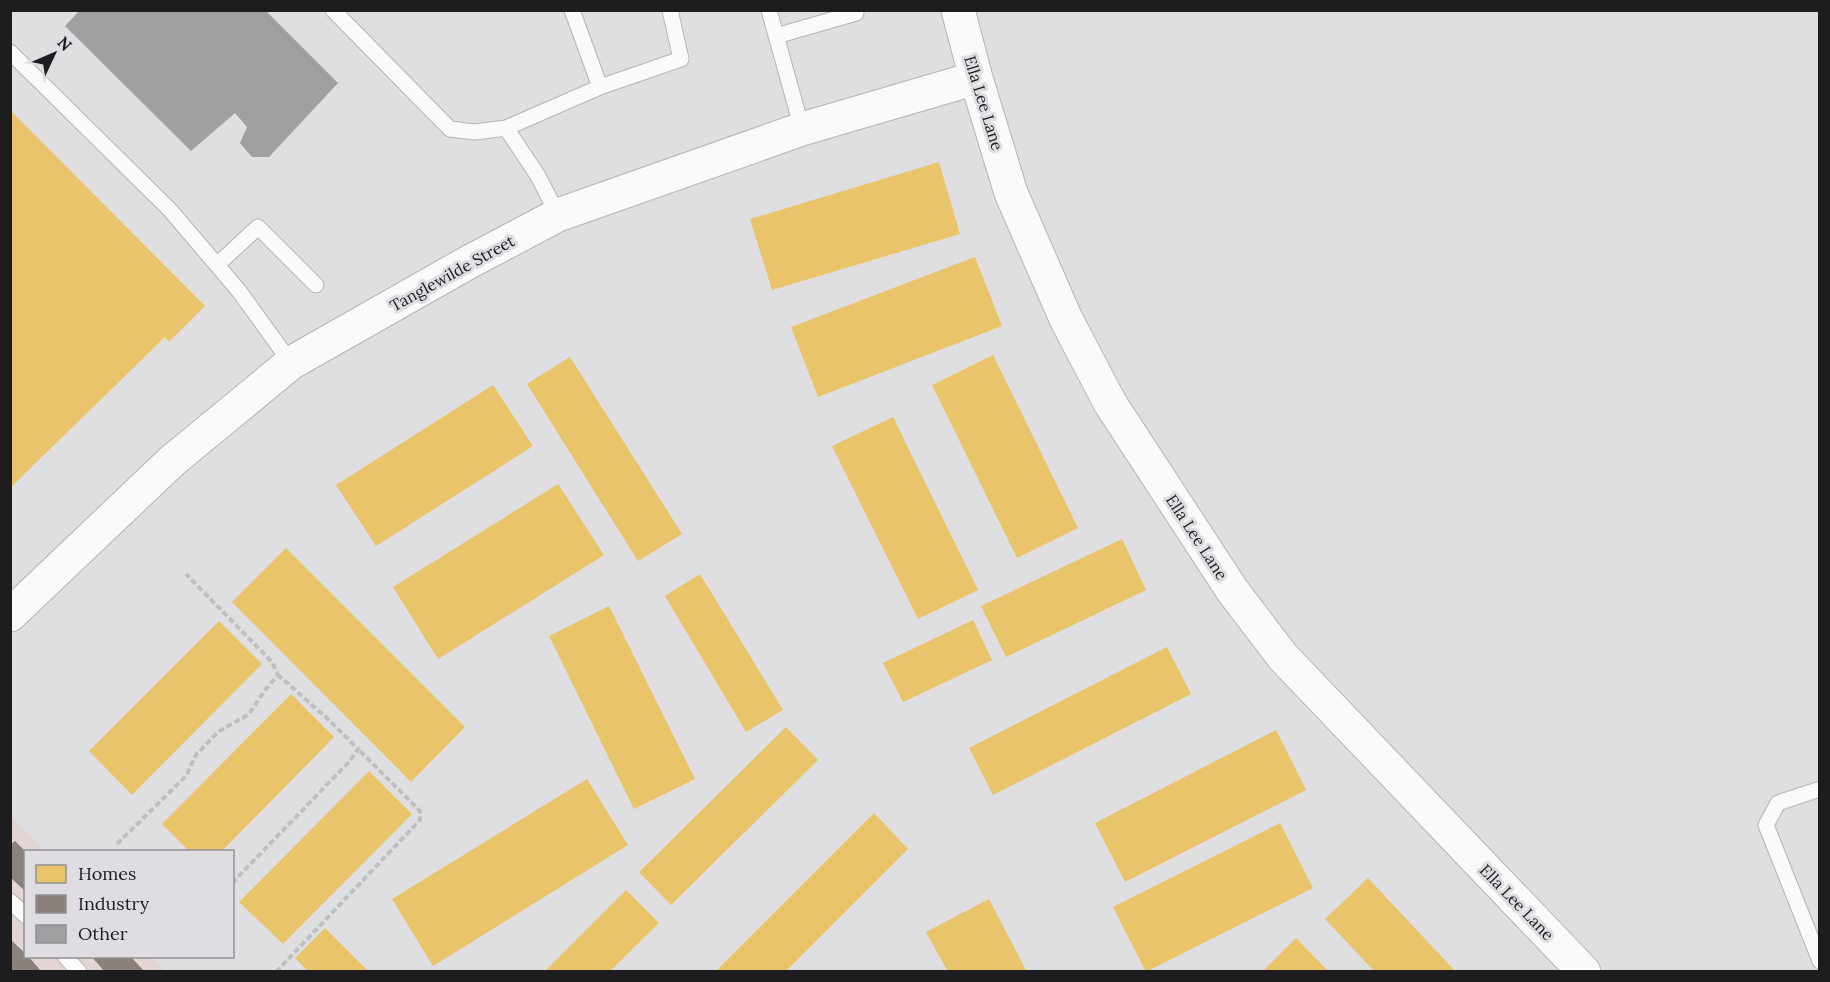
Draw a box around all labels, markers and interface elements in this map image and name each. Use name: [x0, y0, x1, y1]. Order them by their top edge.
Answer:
north arrow: [24, 24, 84, 84]
text: N: [53, 32, 76, 55]
street label: Ella Lee Lane: [960, 53, 1008, 153]
street label: Tanglewilde Street: [386, 230, 519, 316]
street label: Ella Lee Lane: [1162, 490, 1232, 584]
legend: [24, 850, 234, 958]
street label: Ella Lee Lane: [1476, 860, 1558, 944]
text: Homes: [78, 862, 136, 885]
text: Industry: [78, 892, 150, 915]
text: Other: [78, 922, 128, 945]

